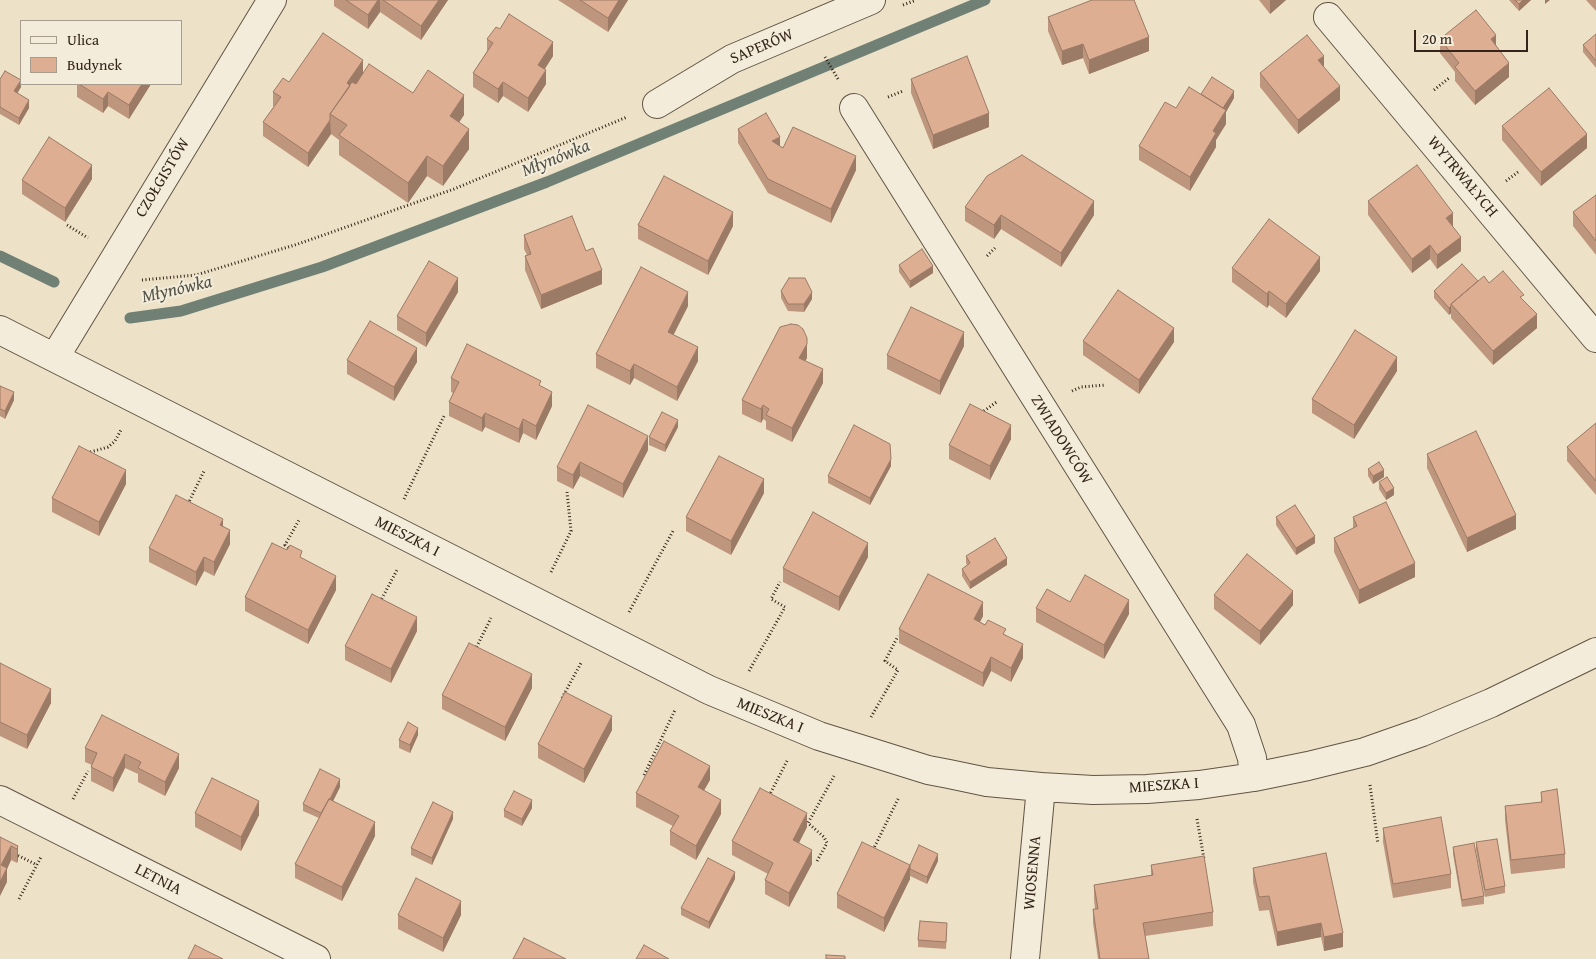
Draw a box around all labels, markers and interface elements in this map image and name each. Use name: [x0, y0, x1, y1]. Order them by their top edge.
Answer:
legend: [20, 20, 182, 85]
scale bar: [1416, 20, 1530, 52]
street label: SAPERÓW: [728, 25, 796, 69]
text: 20 m: [1422, 28, 1452, 49]
text: Ulica: [67, 29, 99, 50]
text: Budynek: [67, 54, 122, 75]
street label: WYTRWAŁYCH: [1423, 133, 1501, 221]
street label: CZOŁGISTÓW: [132, 135, 194, 221]
water label: Młynówka: [519, 136, 593, 182]
water label: Młynówka: [140, 271, 214, 309]
street label: ZWIADOWCÓW: [1026, 392, 1096, 488]
street label: MIESZKA I: [371, 513, 443, 561]
street label: MIESZKA I: [734, 694, 806, 738]
street label: MIESZKA I: [1128, 774, 1200, 798]
street label: WIOSENNA: [1020, 835, 1046, 911]
street label: LETNIA: [131, 860, 185, 900]

